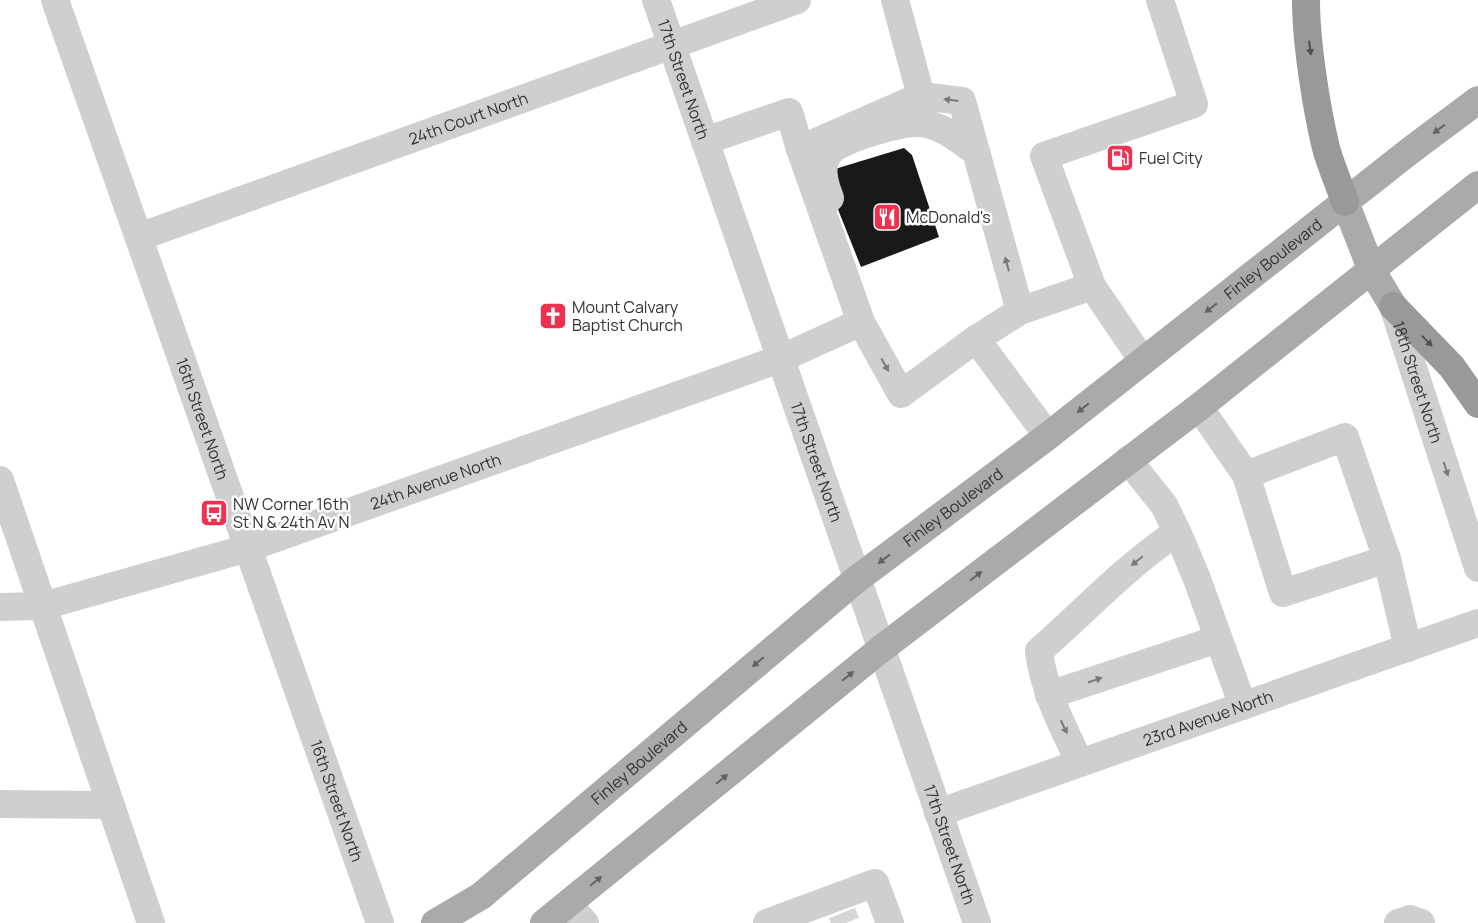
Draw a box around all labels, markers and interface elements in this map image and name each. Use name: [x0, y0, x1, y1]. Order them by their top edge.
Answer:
street label: 17th Street North: [653, 16, 715, 142]
one-way arrow: [1307, 41, 1315, 57]
street label: 24th Court North: [406, 87, 531, 150]
one-way arrow: [943, 96, 959, 104]
one-way arrow: [1432, 124, 1446, 134]
fuel station icon: Fuel City: [1105, 143, 1135, 173]
place label: Fuel City: [1139, 147, 1203, 169]
restaurant icon: McDonald's: [872, 202, 902, 232]
place label: McDonald's: [906, 206, 991, 228]
street label: Finley Boulevard: [1219, 213, 1326, 304]
one-way arrow: [1002, 256, 1010, 271]
place label: Mount Calvary Baptist Church: [572, 296, 683, 336]
church icon: Mount Calvary Baptist Church: [538, 301, 568, 331]
one-way arrow: [1205, 302, 1218, 313]
street label: 18th Street North: [1388, 318, 1448, 446]
one-way arrow: [1421, 335, 1433, 347]
street label: 16th Street North: [171, 355, 234, 483]
one-way arrow: [880, 358, 889, 371]
street label: 17th Street North: [786, 399, 848, 525]
one-way arrow: [1077, 403, 1090, 414]
street label: 24th Avenue North: [367, 448, 504, 515]
one-way arrow: [1443, 462, 1450, 477]
street label: Finley Boulevard: [899, 463, 1007, 552]
place label: NW Corner 16th St N & 24th Av N: [233, 493, 349, 533]
bus stop icon: NW Corner 16th St N & 24th Av N: [199, 498, 229, 528]
one-way arrow: [878, 553, 891, 564]
one-way arrow: [1131, 555, 1144, 566]
one-way arrow: [969, 571, 982, 582]
one-way arrow: [752, 656, 764, 667]
one-way arrow: [841, 671, 854, 682]
one-way arrow: [1088, 676, 1103, 683]
street label: 23rd Avenue North: [1140, 685, 1276, 751]
street label: Finley Boulevard: [586, 716, 692, 810]
one-way arrow: [1059, 720, 1068, 735]
street label: 16th Street North: [305, 737, 369, 865]
one-way arrow: [715, 773, 728, 784]
street label: 17th Street North: [919, 781, 981, 907]
one-way arrow: [589, 876, 602, 887]

